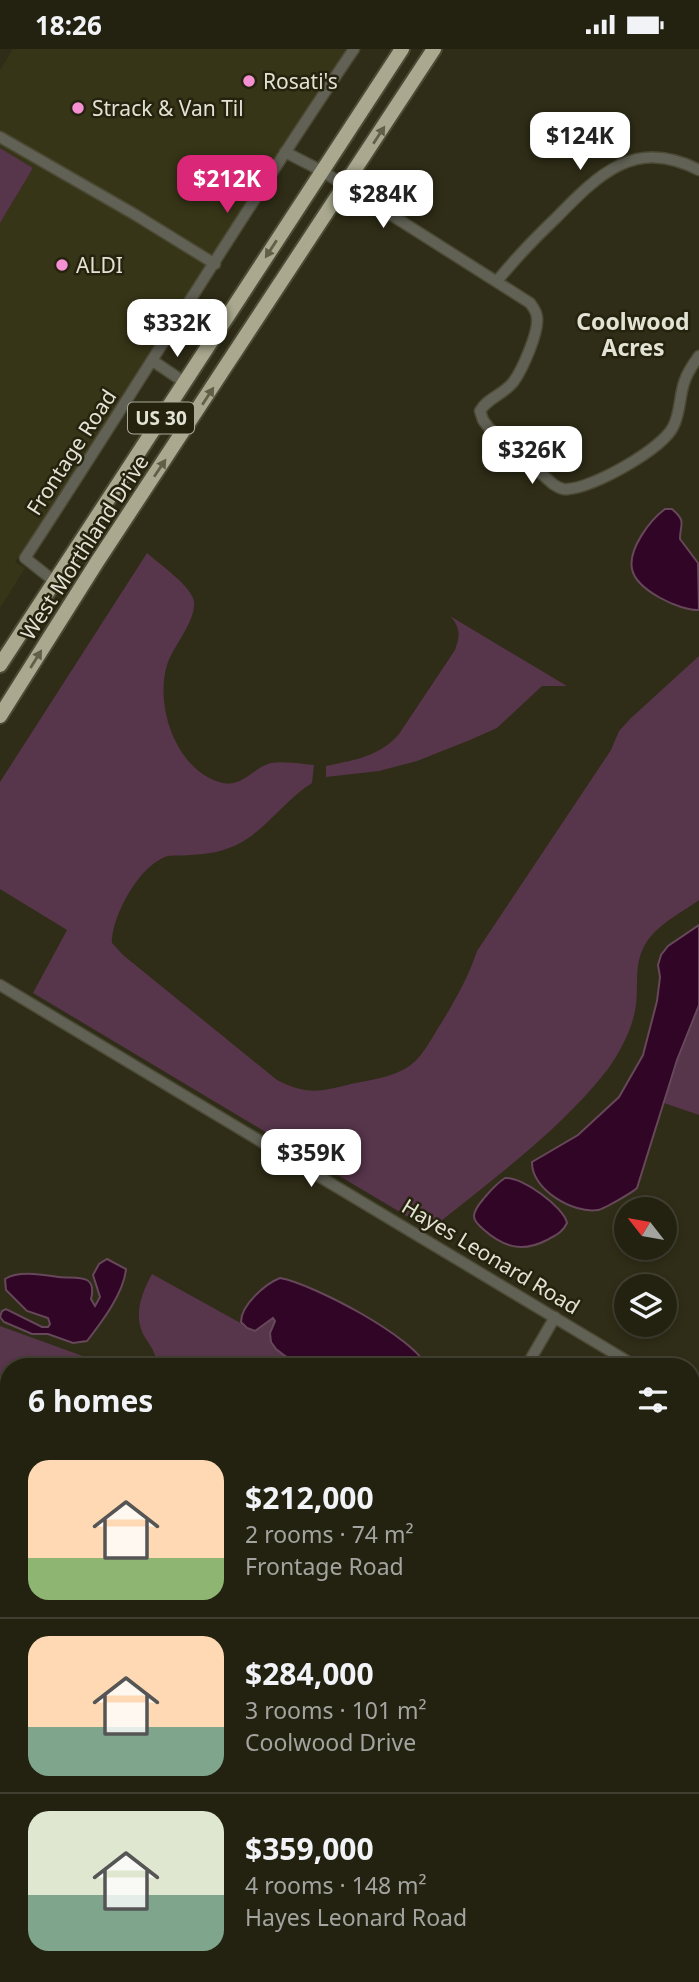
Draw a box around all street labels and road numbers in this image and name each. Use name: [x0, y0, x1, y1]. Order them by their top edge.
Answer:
street label: Frontage Road: [20, 384, 122, 520]
road number: US 30: [128, 403, 194, 433]
street label: West Morthland Drive: [14, 449, 154, 645]
street label: Hayes Leonard Road: [397, 1192, 585, 1320]

